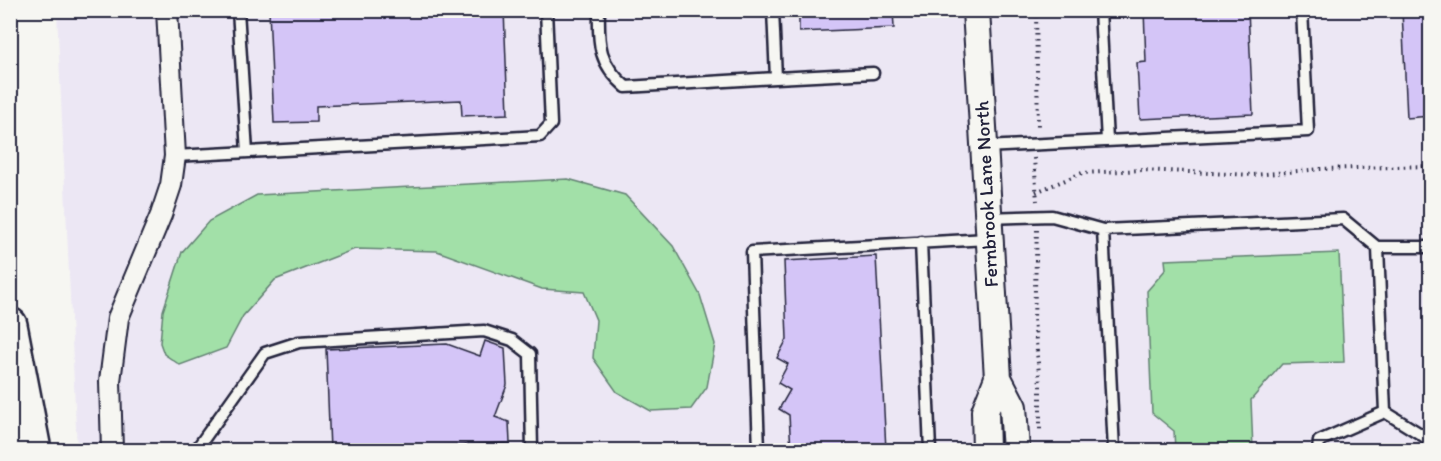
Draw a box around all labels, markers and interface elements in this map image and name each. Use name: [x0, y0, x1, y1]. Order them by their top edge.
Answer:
street label: Fernbrook Lane North: [969, 100, 1003, 288]

